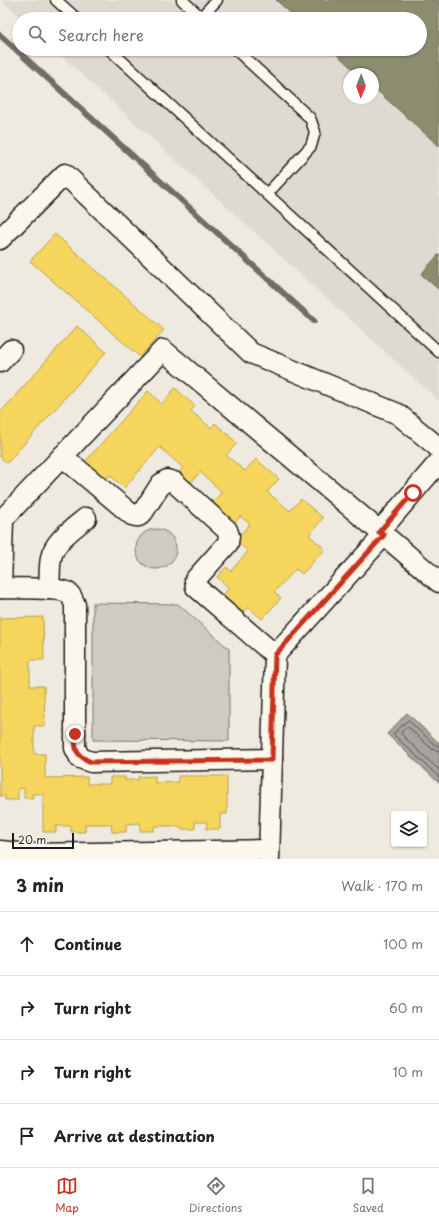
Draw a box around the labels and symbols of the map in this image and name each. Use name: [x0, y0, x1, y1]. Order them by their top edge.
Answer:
north arrow: [343, 68, 379, 104]
route start: [404, 484, 422, 502]
route end: [66, 725, 84, 743]
scale bar: [12, 831, 74, 850]

